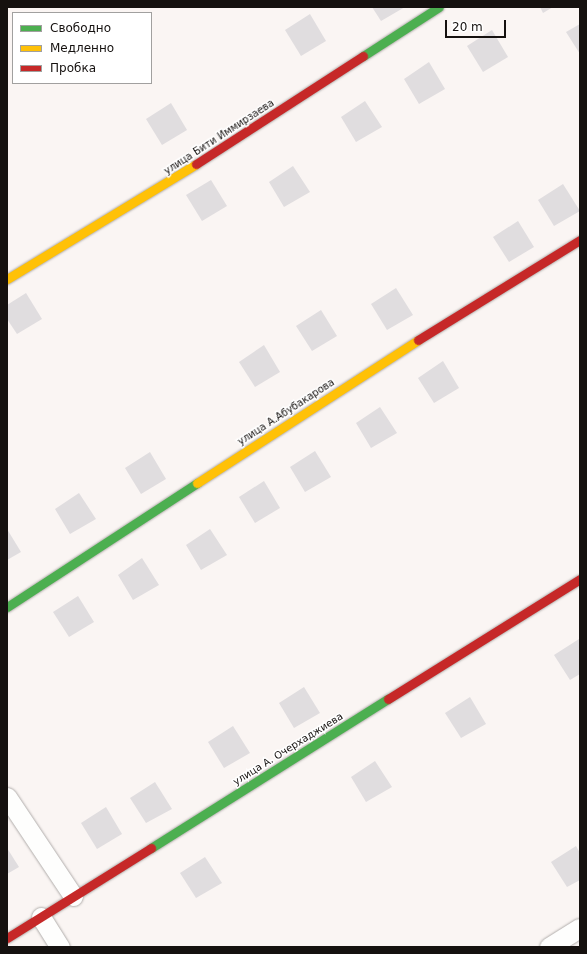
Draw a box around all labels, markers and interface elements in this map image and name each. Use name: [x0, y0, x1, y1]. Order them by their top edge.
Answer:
legend: [12, 12, 152, 84]
scale bar: [447, 12, 508, 38]
text: 20 m: [452, 20, 483, 34]
text: Свободно: [50, 21, 111, 35]
text: Медленно: [50, 41, 114, 55]
text: Пробка: [50, 61, 96, 75]
street label: улица Бити Иммирзаева: [162, 97, 276, 177]
street label: улица А.Абубакарова: [235, 376, 337, 448]
street label: улица А. Очерхаджиева: [231, 710, 345, 788]

